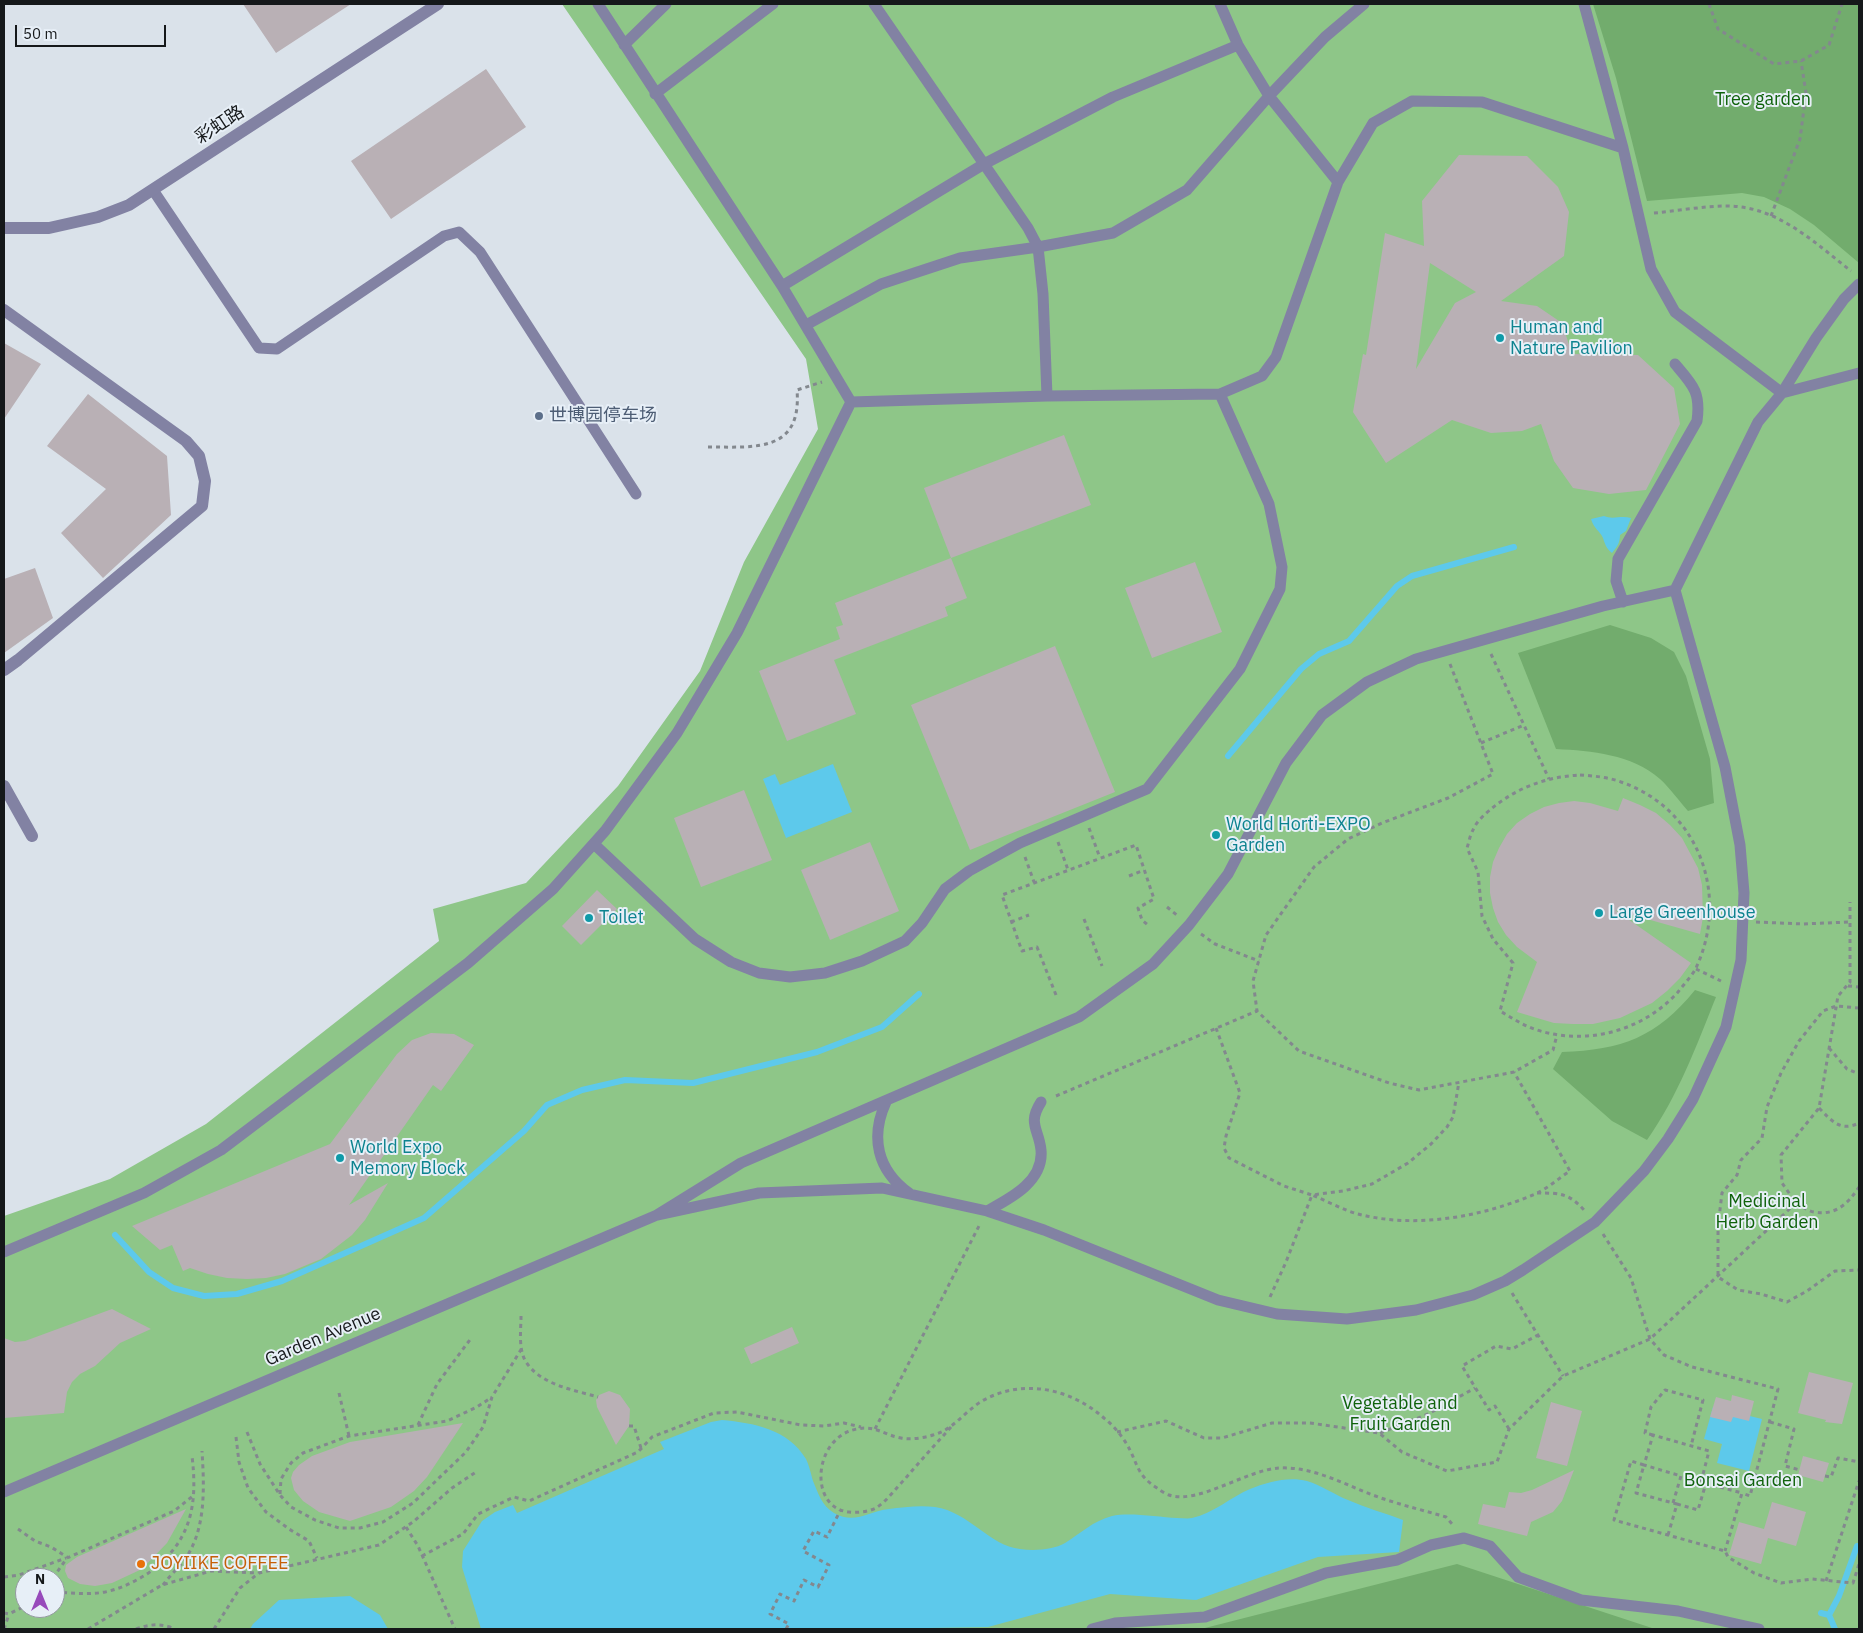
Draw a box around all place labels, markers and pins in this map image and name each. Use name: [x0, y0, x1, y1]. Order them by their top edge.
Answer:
place label: Human and Nature Pavilion: [1510, 317, 1633, 359]
marker: Human and Nature Pavilion: [1494, 332, 1506, 344]
place label: 世博园停车场: [549, 405, 657, 427]
marker: 世博园停车场: [533, 410, 545, 422]
place label: World Horti-EXPO Garden: [1226, 814, 1371, 856]
marker: World Horti-EXPO Garden: [1210, 829, 1222, 841]
place label: Large Greenhouse: [1609, 902, 1756, 924]
place label: Toilet: [599, 907, 644, 929]
marker: Large Greenhouse: [1593, 907, 1605, 919]
marker: Toilet: [583, 912, 595, 924]
place label: World Expo Memory Block: [350, 1137, 466, 1180]
marker: World Expo Memory Block: [334, 1152, 346, 1164]
place label: JOYIIKE COFFEE: [151, 1553, 288, 1575]
marker: JOYIIKE COFFEE: [135, 1558, 147, 1570]

